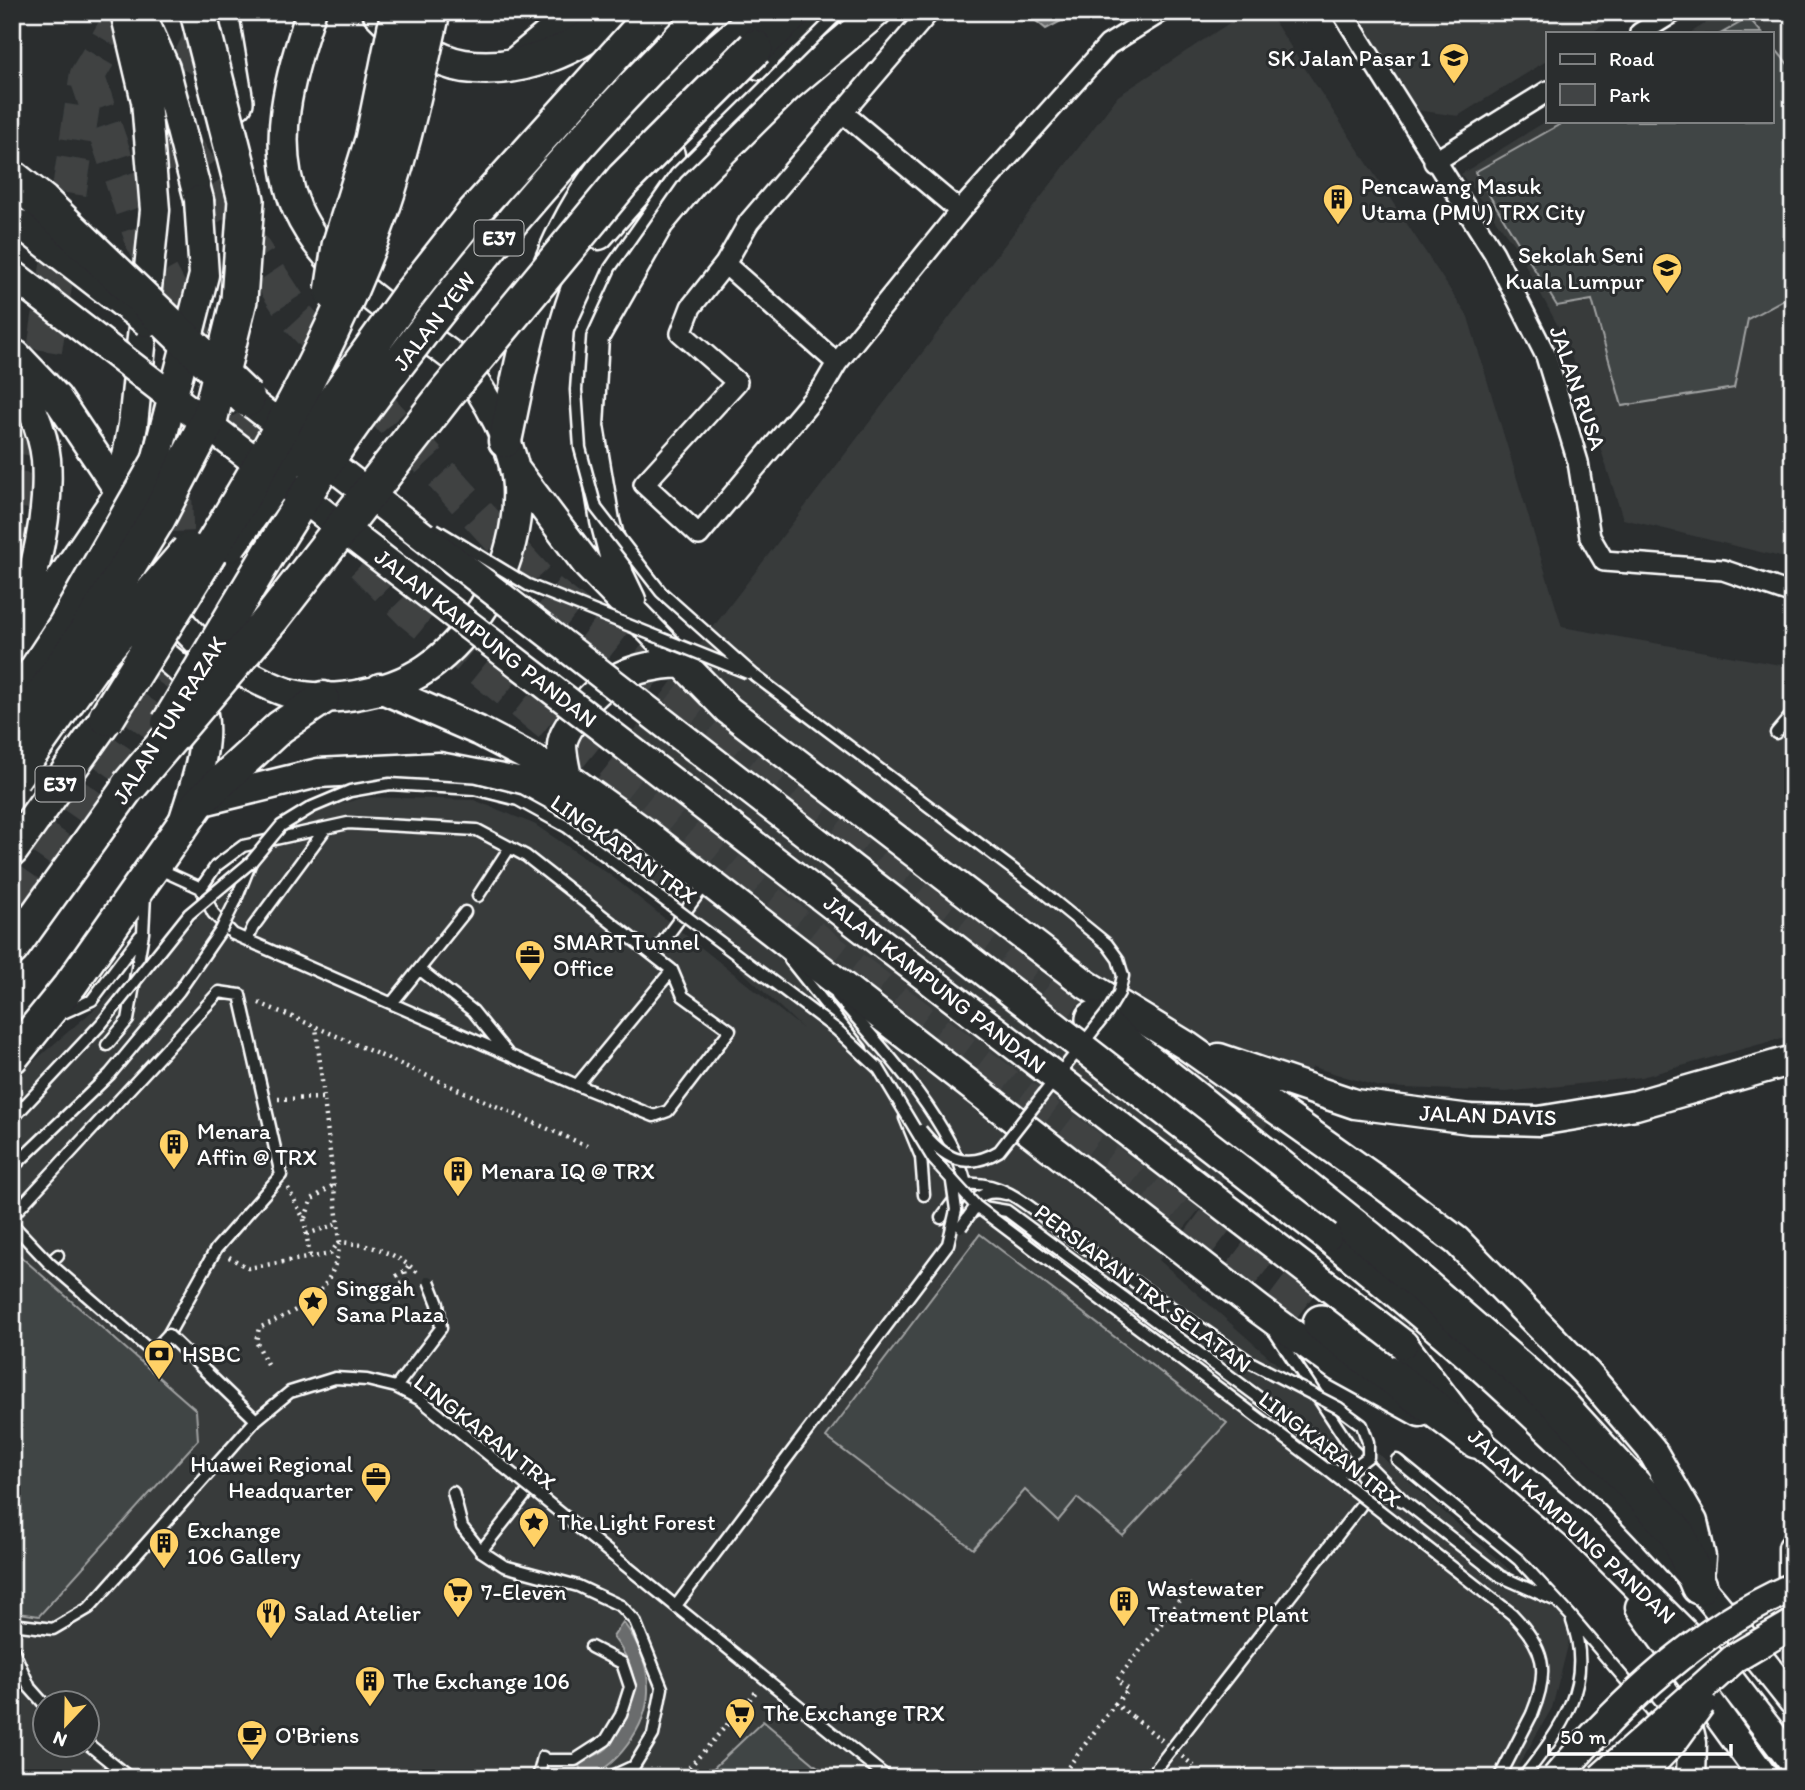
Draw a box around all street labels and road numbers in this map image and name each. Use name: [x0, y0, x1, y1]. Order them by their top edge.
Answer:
road number: E37: [475, 220, 524, 256]
street label: JALAN YEW: [387, 266, 482, 376]
street label: JALAN RUSA: [1544, 322, 1612, 454]
street label: JALAN KAMPUNG PANDAN: [369, 543, 603, 733]
street label: JALAN TUN RAZAK: [106, 631, 232, 809]
road number: E37: [36, 766, 84, 802]
street label: LINGKARAN TRX: [545, 788, 703, 910]
street label: JALAN KAMPUNG PANDAN: [818, 889, 1052, 1079]
street label: JALAN DAVIS: [1419, 1099, 1557, 1131]
street label: PERSIARAN TRX SELATAN: [1029, 1197, 1257, 1379]
street label: LINGKARAN TRX: [408, 1368, 562, 1496]
street label: LINGKARAN TRX: [1253, 1385, 1407, 1513]
street label: JALAN KAMPUNG PANDAN: [1462, 1422, 1682, 1630]

